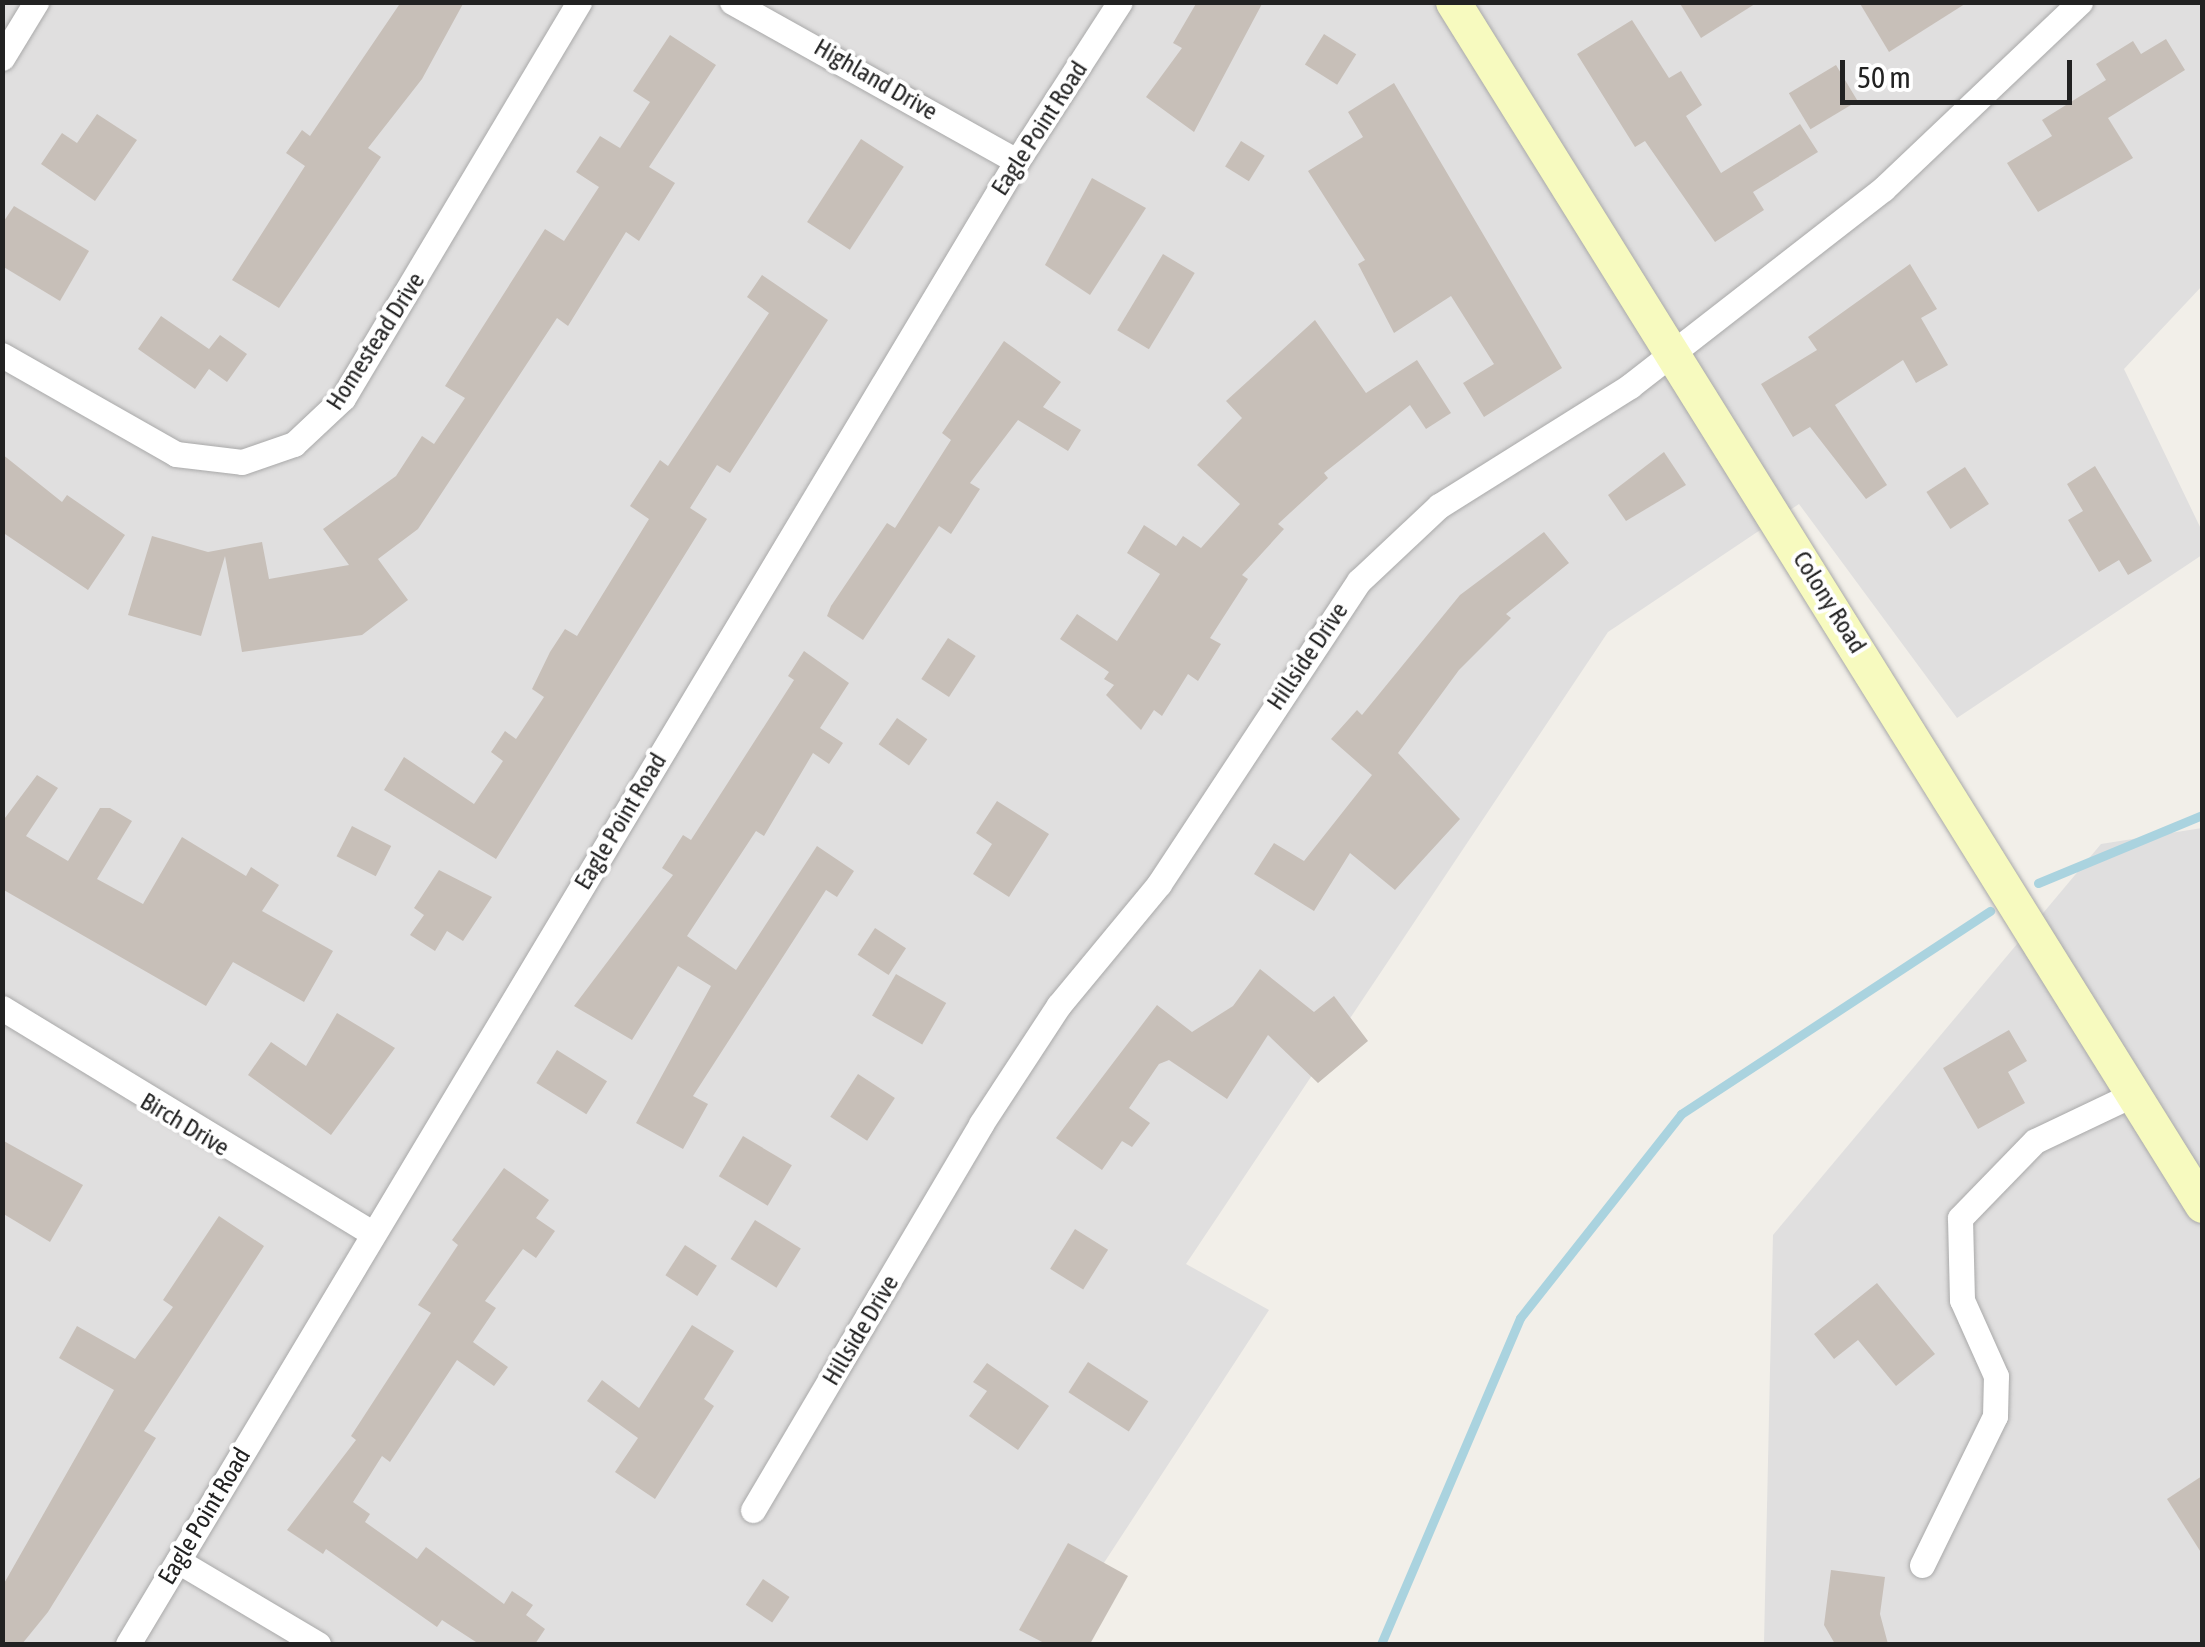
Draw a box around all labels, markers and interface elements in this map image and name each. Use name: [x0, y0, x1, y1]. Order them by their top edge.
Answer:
street label: Highland Drive: [809, 32, 943, 126]
scale bar: [1845, 40, 2078, 102]
street label: Eagle Point Road: [984, 55, 1094, 201]
text: 50 m: [1857, 60, 1911, 94]
street label: Homestead Drive: [319, 267, 431, 415]
street label: Colony Road: [1787, 545, 1873, 659]
street label: Hillside Drive: [1260, 597, 1354, 715]
street label: Eagle Point Road: [567, 747, 673, 895]
street label: Birch Drive: [135, 1086, 235, 1162]
street label: Hillside Drive: [815, 1269, 905, 1391]
street label: Eagle Point Road: [151, 1442, 257, 1590]

